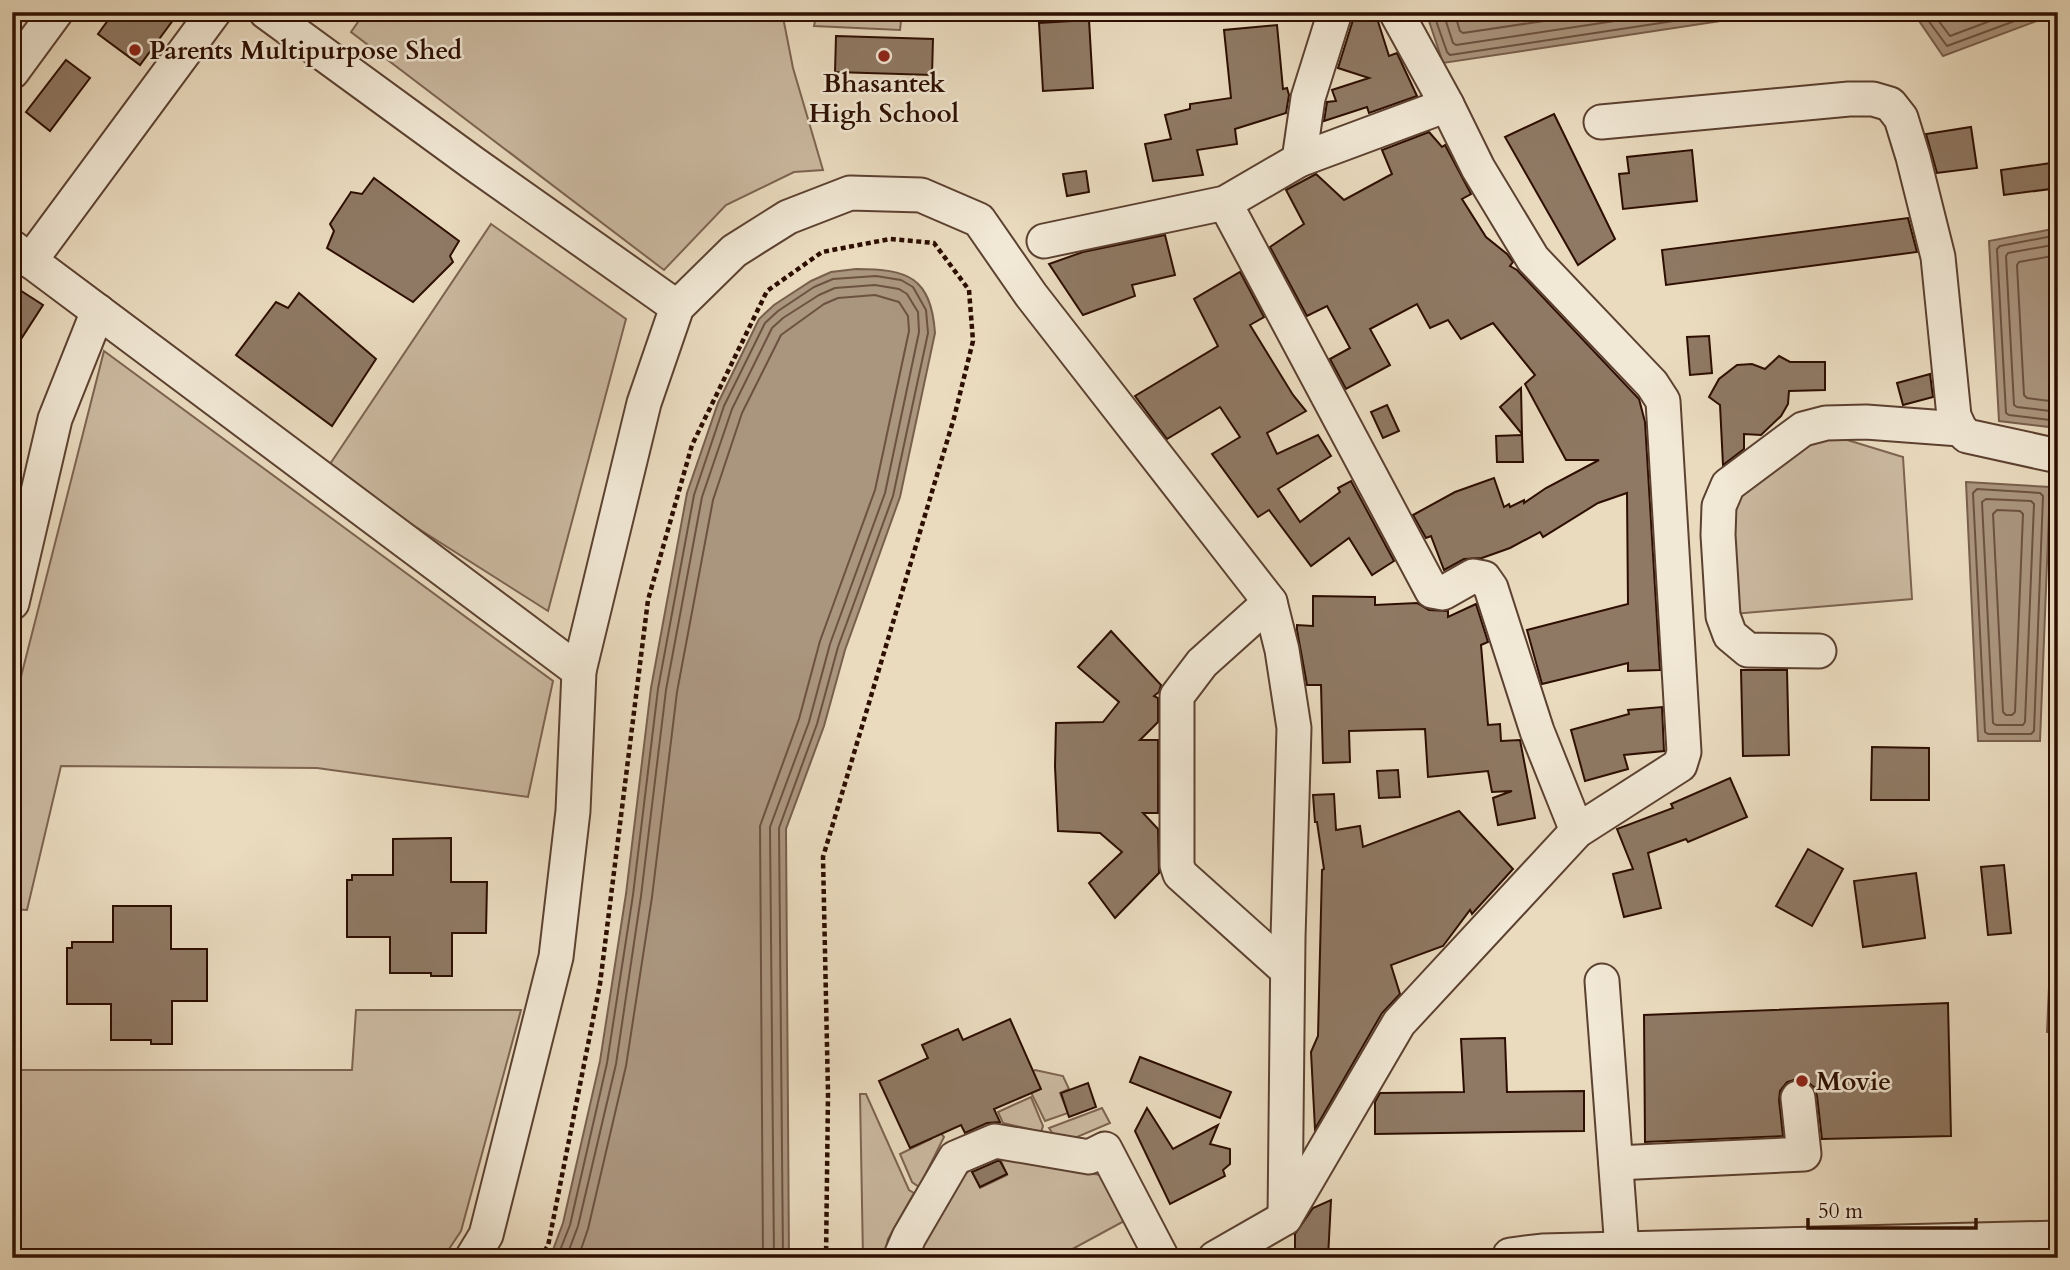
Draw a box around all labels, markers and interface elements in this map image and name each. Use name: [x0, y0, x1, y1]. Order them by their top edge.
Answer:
place label: Parents Multipurpose Shed: [149, 33, 462, 68]
marker: Parents Multipurpose Shed: [127, 42, 143, 58]
marker: Bhasantek High School: [876, 48, 892, 64]
place label: Bhasantek High School: [809, 66, 960, 131]
place label: Movie: [1816, 1064, 1891, 1099]
marker: Movie: [1794, 1073, 1810, 1089]
scale bar: [1808, 1186, 1976, 1230]
text: 50 m: [1818, 1197, 1863, 1226]

